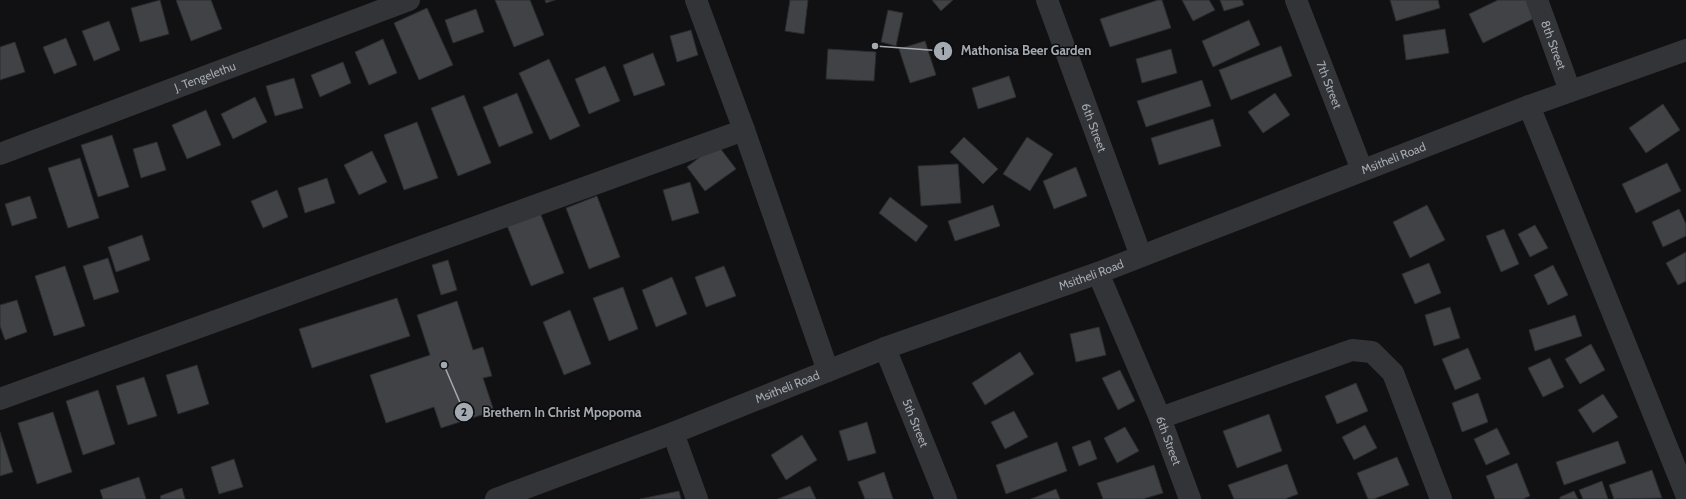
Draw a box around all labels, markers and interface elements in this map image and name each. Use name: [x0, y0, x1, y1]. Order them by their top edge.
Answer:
street label: 8th Street: [1538, 18, 1570, 72]
callout: Mathonisa Beer Garden: [933, 38, 1100, 63]
text: Mathonisa Beer Garden: [961, 42, 1091, 58]
text: 1: [941, 43, 945, 58]
street label: J. Tengelethu: [171, 58, 238, 95]
street label: 7th Street: [1313, 59, 1345, 111]
street label: 6th Street: [1079, 101, 1110, 154]
street label: Msitheli Road: [1359, 139, 1428, 177]
street label: Msitheli Road: [1057, 256, 1126, 293]
street label: Msitheli Road: [753, 367, 821, 406]
street label: 5th Street: [899, 397, 932, 449]
callout: Brethern In Christ Mpopoma: [454, 400, 649, 425]
text: 2: [461, 404, 467, 419]
text: Brethern In Christ Mpopoma: [483, 404, 642, 420]
street label: 6th Street: [1153, 414, 1185, 467]

